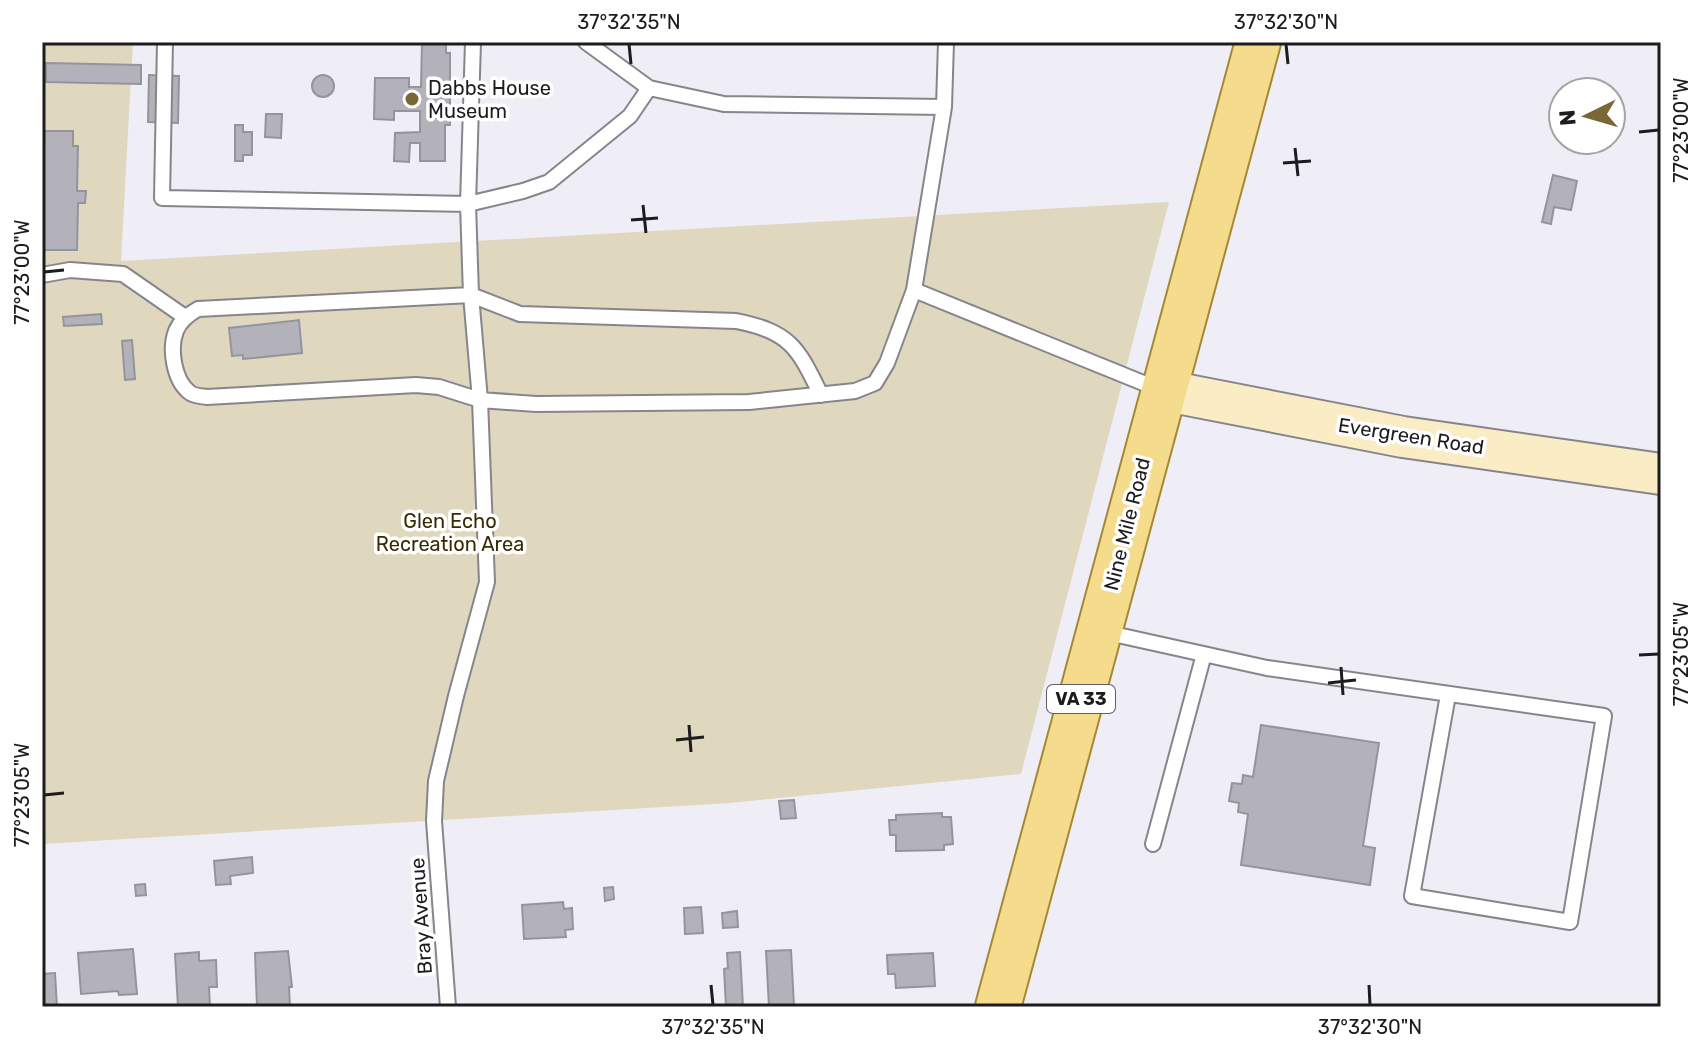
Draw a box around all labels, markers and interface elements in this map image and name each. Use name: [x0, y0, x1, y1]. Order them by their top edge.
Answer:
text: 37°32'35"N: [577, 10, 681, 34]
text: 37°32'30"N: [1234, 10, 1338, 34]
place label: Dabbs House Museum: [428, 76, 551, 123]
north arrow: [1547, 76, 1627, 156]
text: 77°23'00"W: [1669, 77, 1693, 183]
marker: Dabbs House Museum: [403, 90, 421, 108]
text: N: [1553, 109, 1582, 127]
text: 77°23'00"W: [10, 219, 34, 325]
street label: Evergreen Road: [1336, 413, 1486, 459]
street label: Nine Mile Road: [1099, 455, 1155, 593]
park label: Glen Echo Recreation Area: [376, 509, 524, 556]
text: 77°23'05"W: [1669, 602, 1693, 706]
road number: VA 33: [1047, 685, 1115, 713]
text: 77°23'05"W: [10, 743, 34, 847]
street label: Bray Avenue: [405, 857, 437, 975]
text: 37°32'35"N: [661, 1015, 765, 1039]
text: 37°32'30"N: [1318, 1015, 1422, 1039]

